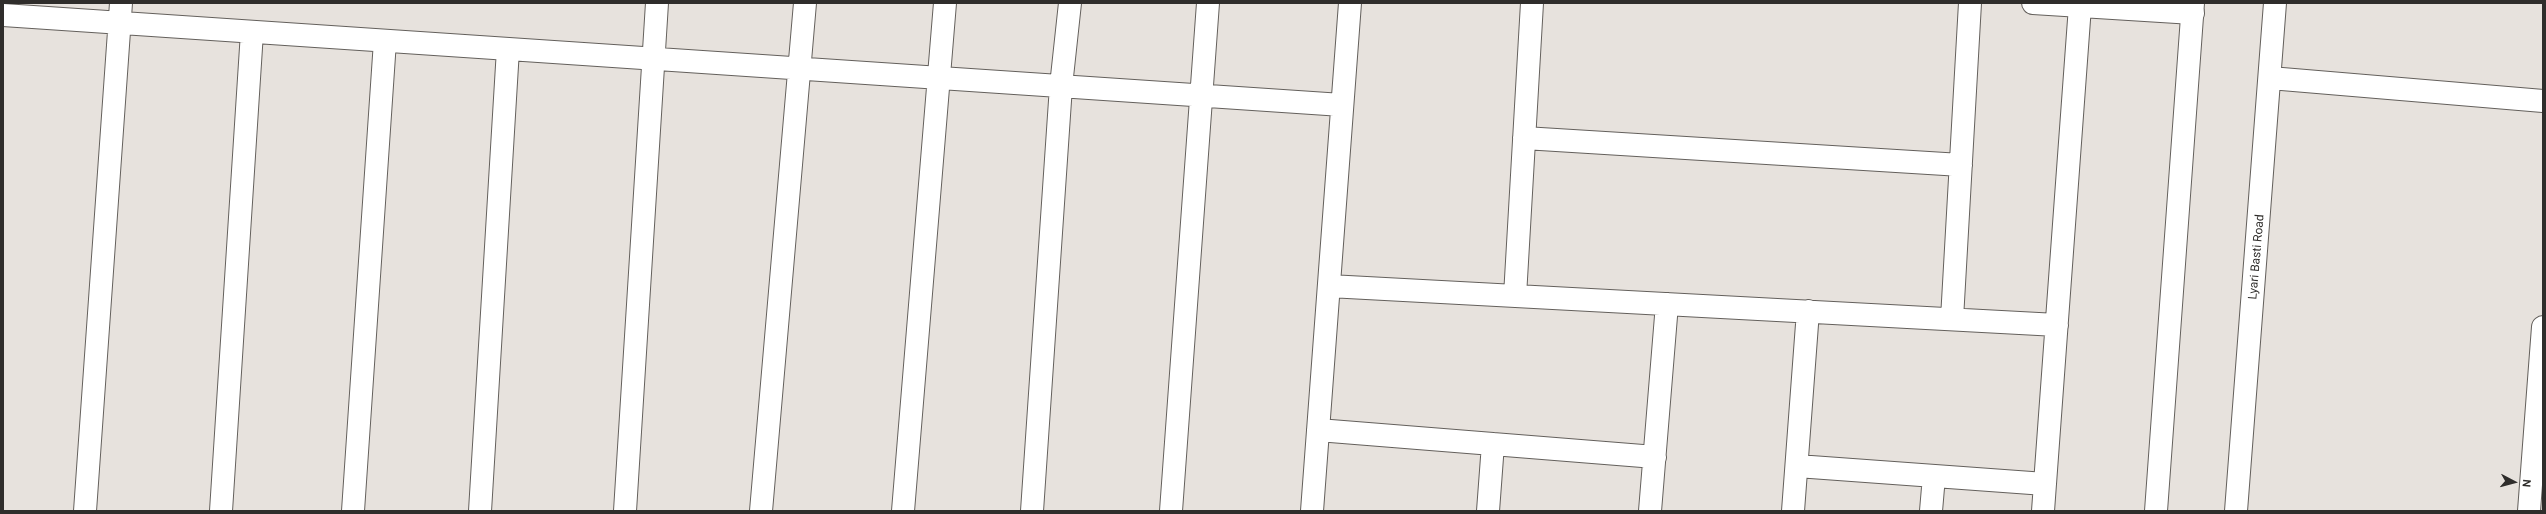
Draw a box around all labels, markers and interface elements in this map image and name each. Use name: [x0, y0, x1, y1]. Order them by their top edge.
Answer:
street label: Lyari Basti Road: [2246, 214, 2268, 300]
north arrow: [2494, 462, 2534, 502]
text: N: [2520, 479, 2533, 488]

